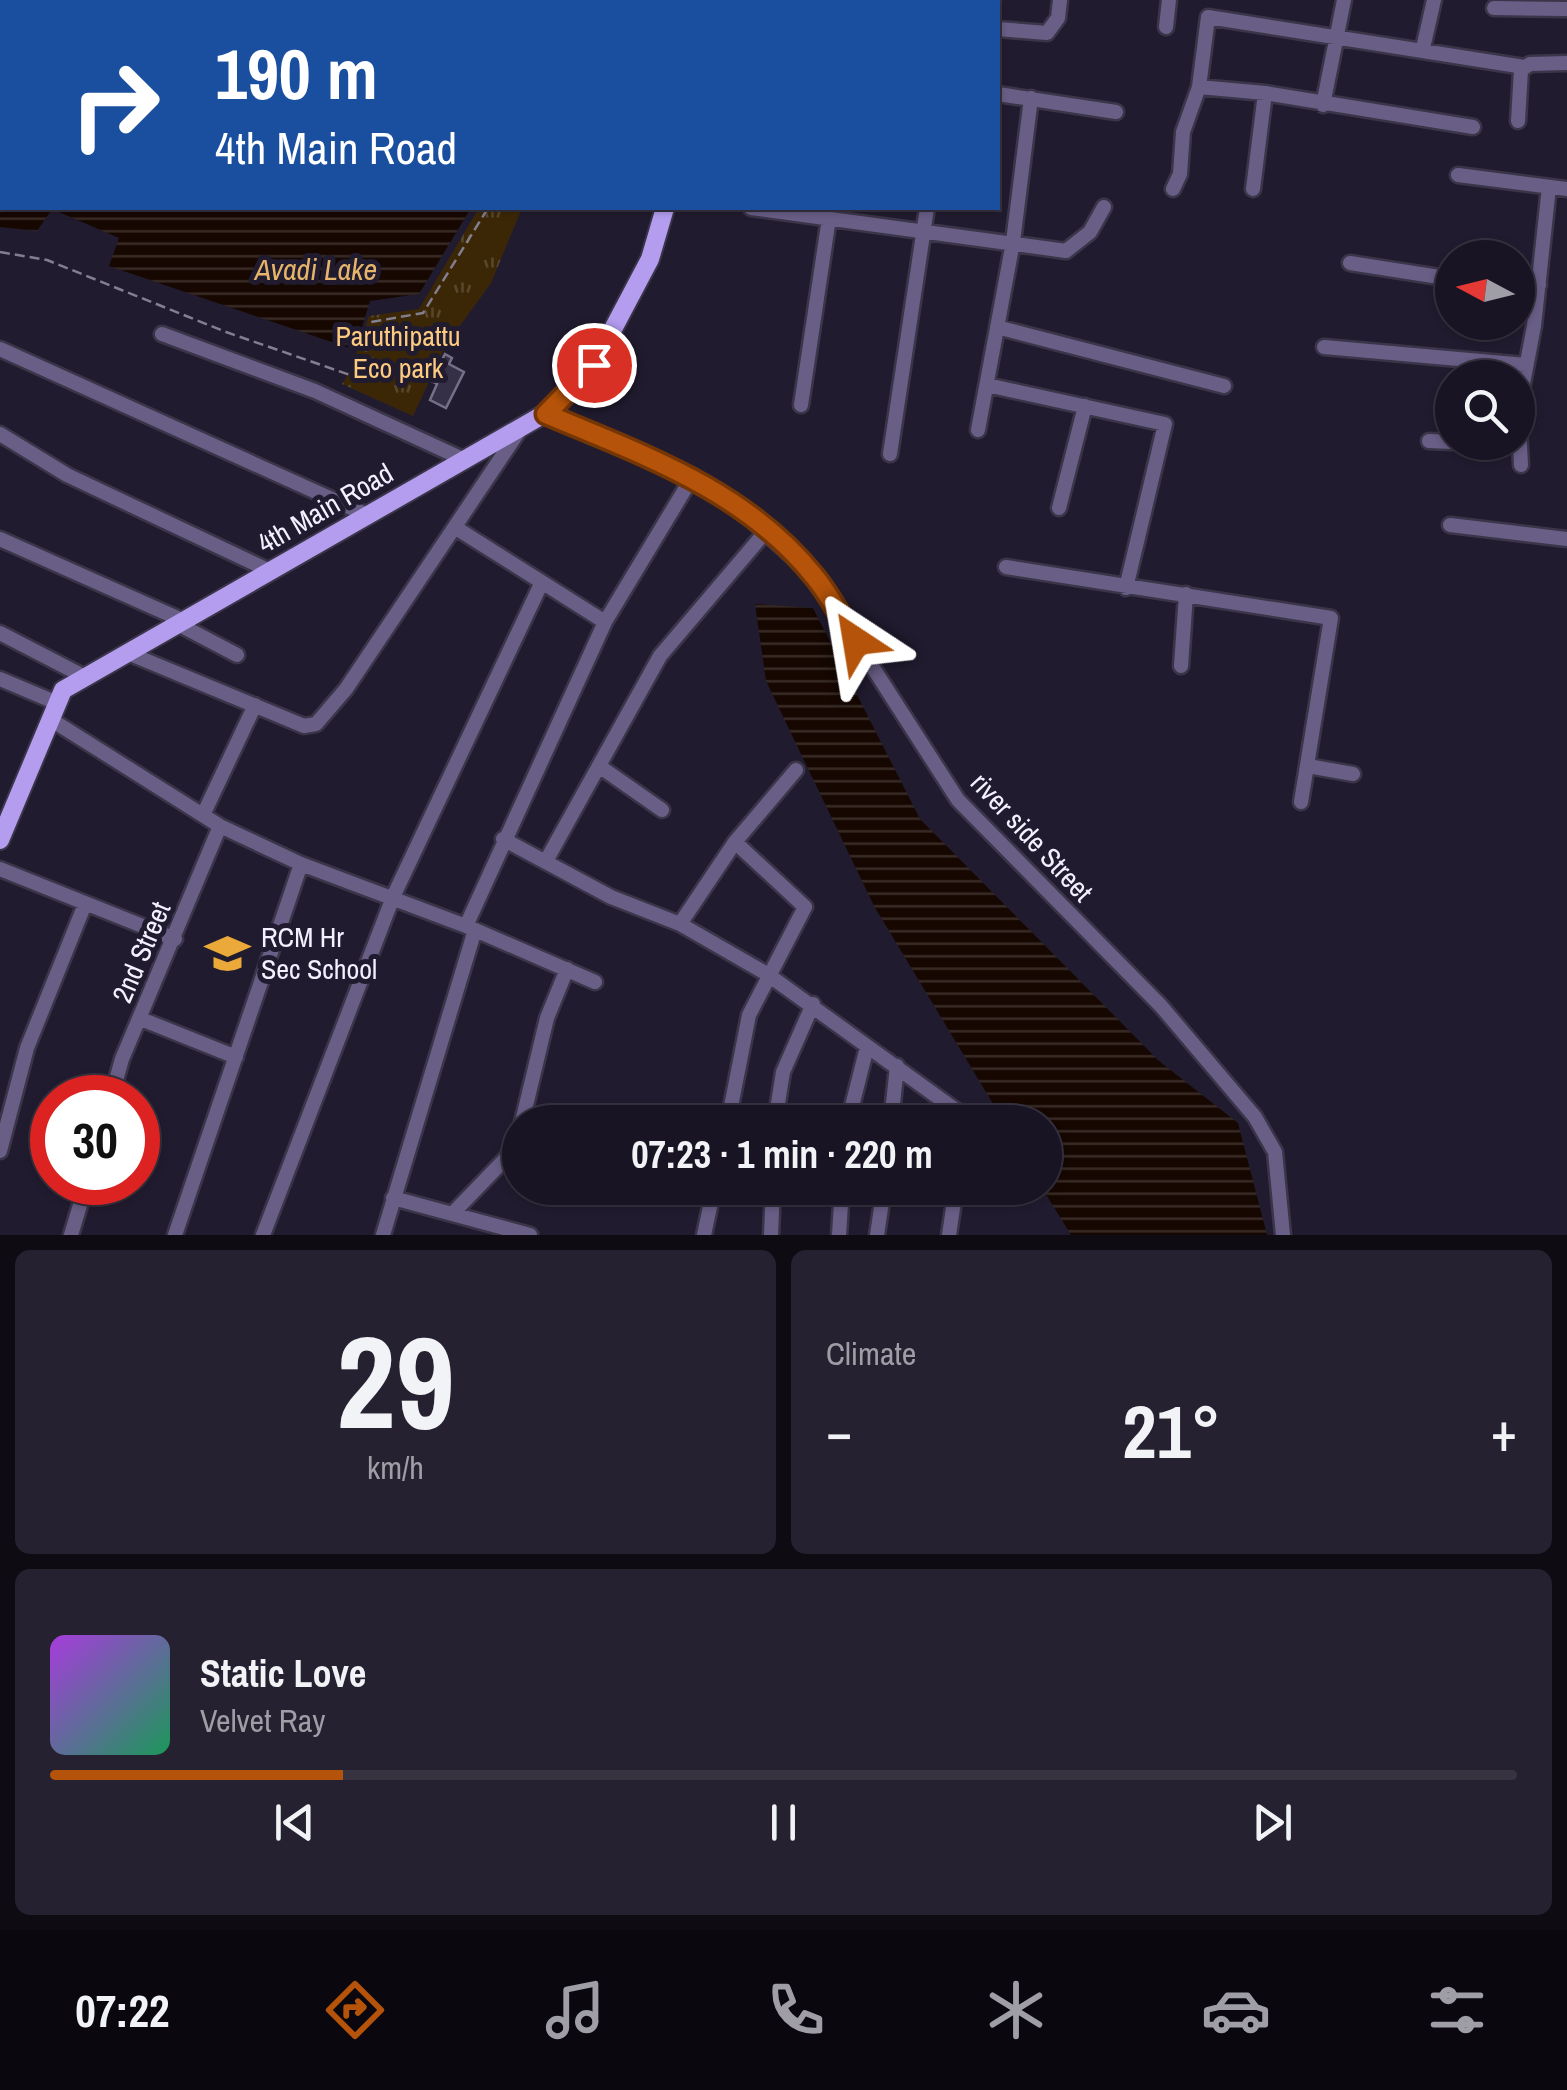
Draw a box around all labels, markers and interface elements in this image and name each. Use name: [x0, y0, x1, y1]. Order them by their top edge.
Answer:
text: 190 m: [215, 27, 378, 121]
icon: right: [50, 40, 180, 170]
text: 4th Main Road: [215, 117, 457, 178]
north arrow: [1435, 240, 1535, 340]
map controls: [1435, 240, 1535, 460]
water label: Avadi Lake: [253, 249, 377, 289]
park label: Paruthipattu Eco park: [335, 317, 461, 387]
pin: [552, 323, 637, 408]
icon: arrive: [567, 338, 622, 393]
button: search: [1435, 360, 1535, 460]
street label: 4th Main Road: [250, 454, 400, 562]
position arrow: [804, 589, 908, 693]
street label: river side Street: [962, 764, 1102, 910]
street label: 2nd Street: [103, 896, 179, 1008]
place label: RCM Hr Sec School: [261, 918, 377, 988]
school or university icon: RCM Hr Sec School: [204, 929, 252, 977]
speed limit sign: 30: [30, 1075, 160, 1205]
text: 07:23 · 1 min · 220 m: [631, 1129, 933, 1180]
text: 29: [336, 1293, 455, 1469]
text: Climate: [826, 1332, 916, 1375]
text: 21°: [1122, 1380, 1221, 1481]
text: −: [826, 1394, 852, 1468]
text: +: [1491, 1394, 1517, 1468]
text: km/h: [367, 1446, 424, 1489]
text: Static Love: [200, 1648, 366, 1699]
text: Velvet Ray: [200, 1699, 325, 1742]
icon: previous: [267, 1795, 322, 1850]
icon: pause: [756, 1795, 811, 1850]
icon: next: [1245, 1795, 1300, 1850]
icon: directions: [320, 1975, 390, 2045]
icon: music: [540, 1975, 610, 2045]
icon: phone: [761, 1975, 831, 2045]
icon: climate: [981, 1975, 1051, 2045]
icon: car: [1201, 1975, 1271, 2045]
icon: filters: [1422, 1975, 1492, 2045]
text: 07:22: [75, 1980, 170, 2041]

